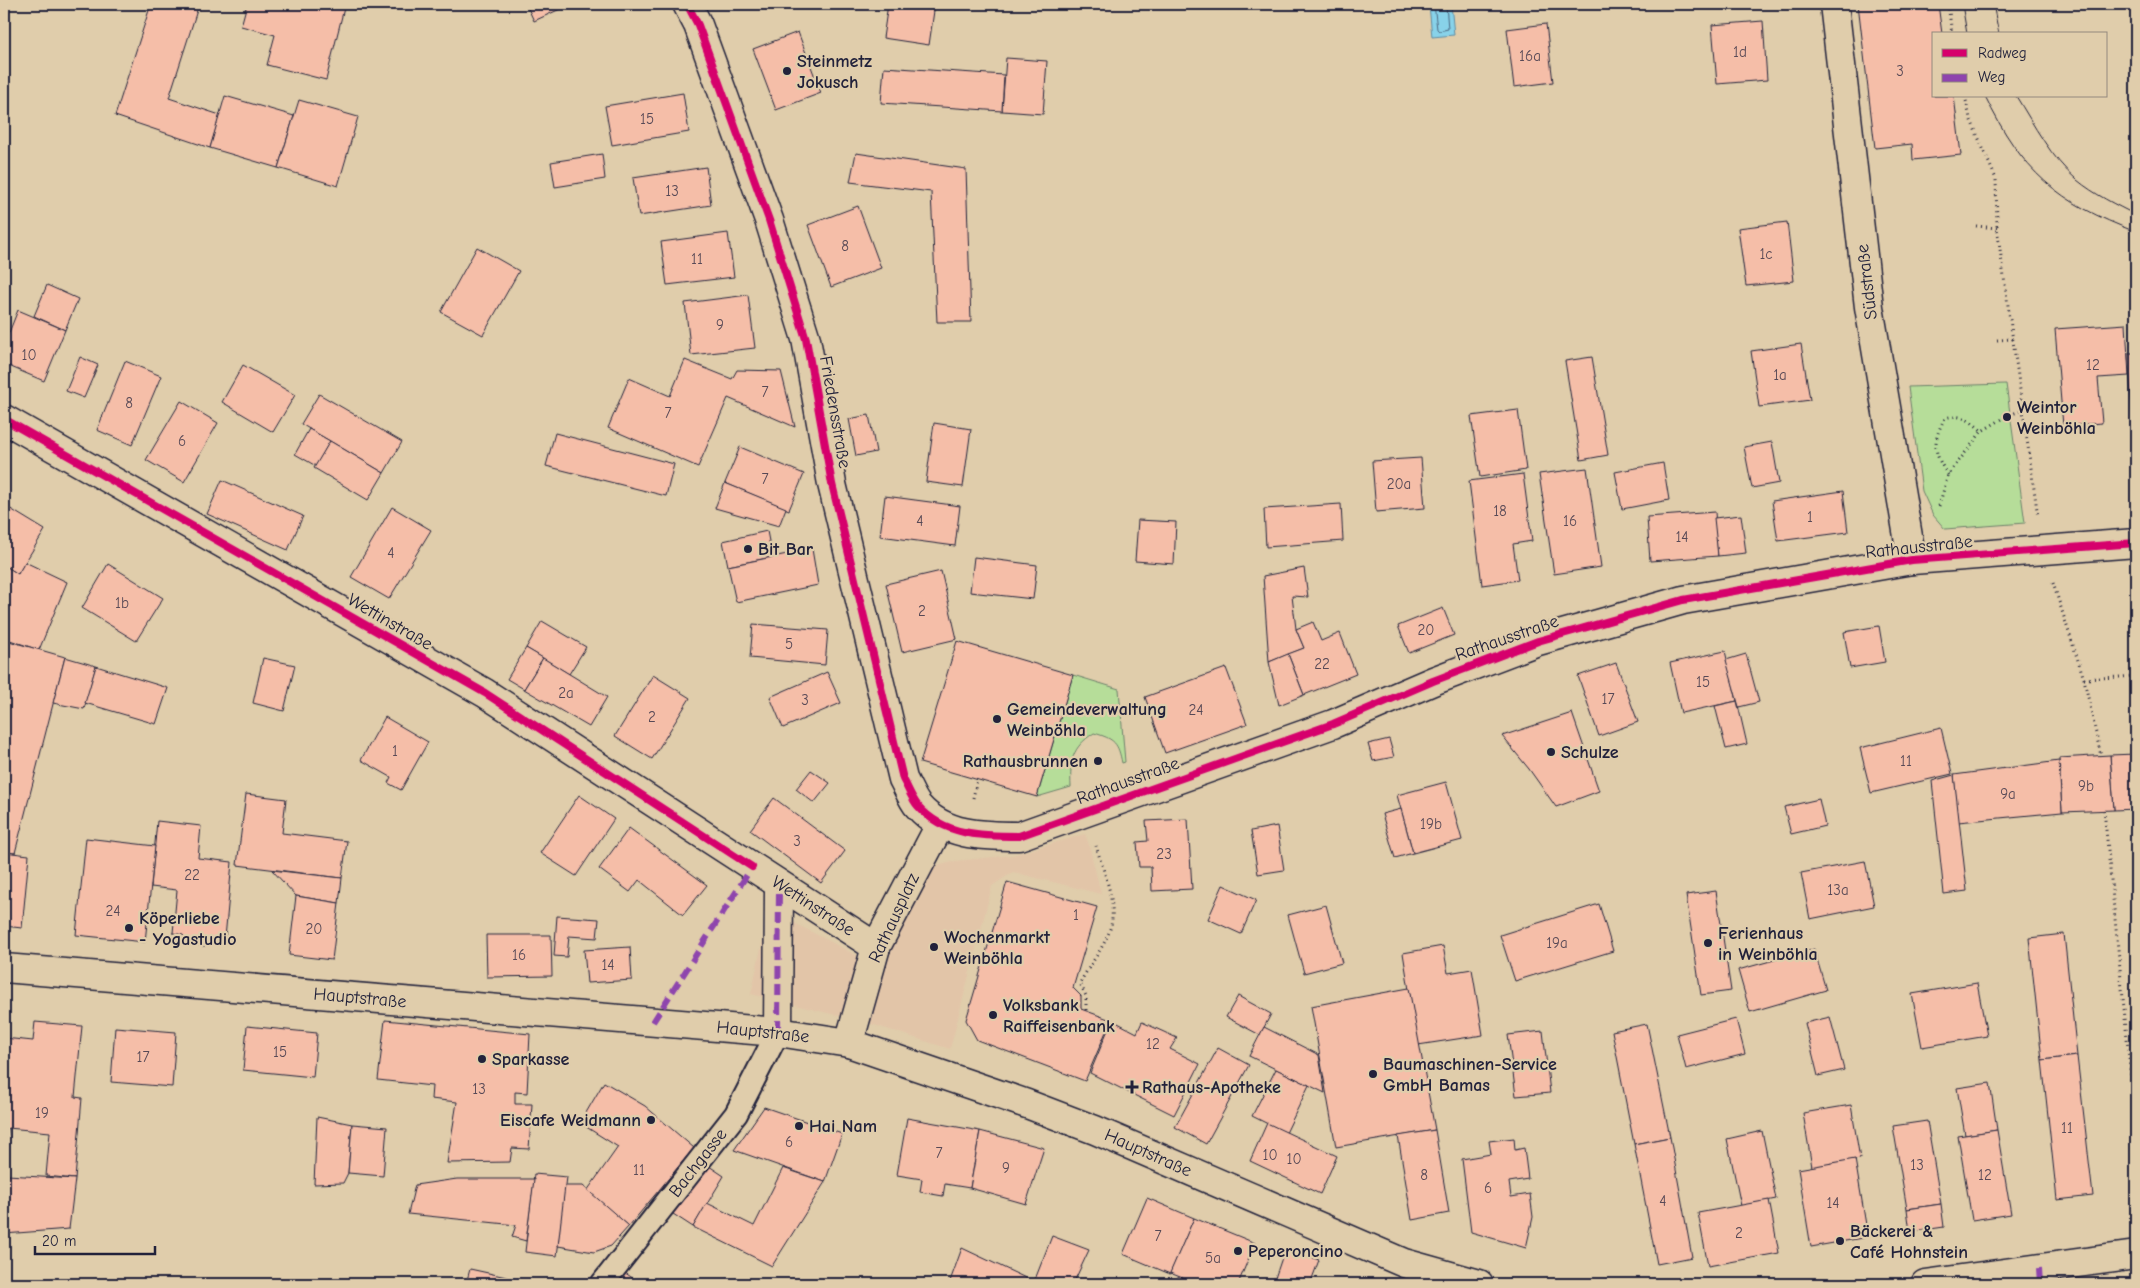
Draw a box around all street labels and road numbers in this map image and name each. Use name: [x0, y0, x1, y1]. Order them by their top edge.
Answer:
street label: Südstraße: [1852, 243, 1882, 321]
street label: Friedensstraße: [815, 354, 855, 470]
street label: Rathausstraße: [1864, 531, 1974, 563]
street label: Wettinstraße: [344, 589, 436, 655]
street label: Rathausstraße: [1453, 611, 1561, 665]
street label: Rathausstraße: [1074, 753, 1182, 809]
street label: Rathausplatz: [864, 870, 924, 966]
street label: Wettinstraße: [767, 871, 859, 941]
street label: Hauptstraße: [313, 983, 407, 1013]
street label: Hauptstraße: [716, 1017, 810, 1047]
street label: Bachgasse: [665, 1124, 731, 1202]
street label: Hauptstraße: [1101, 1124, 1195, 1182]

